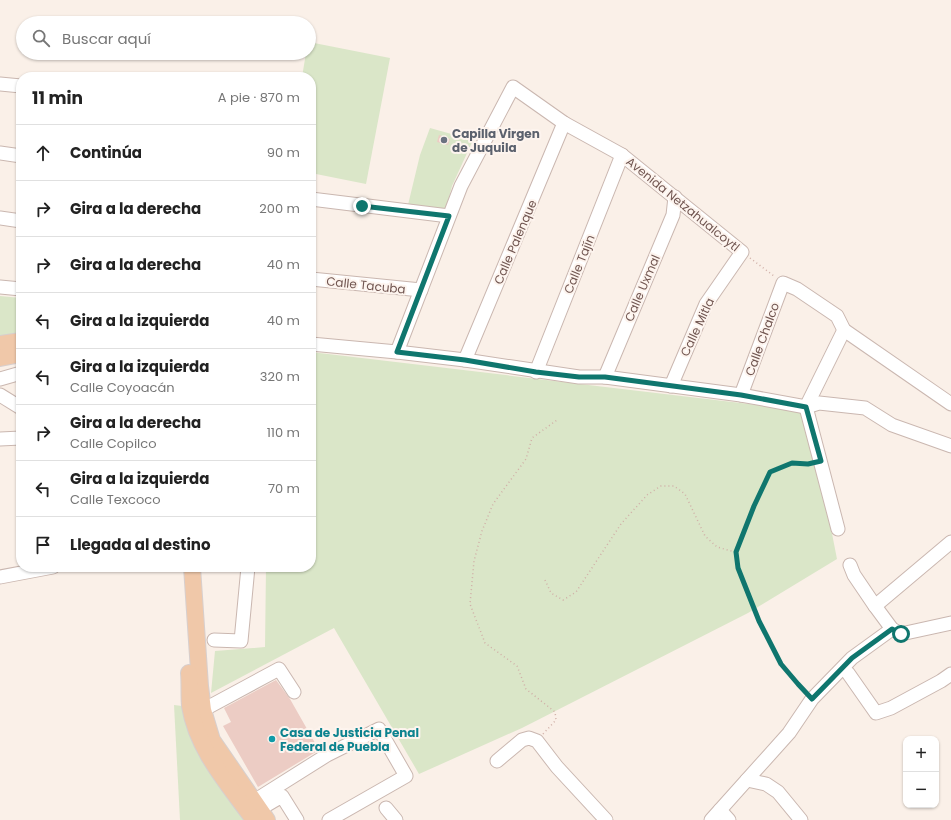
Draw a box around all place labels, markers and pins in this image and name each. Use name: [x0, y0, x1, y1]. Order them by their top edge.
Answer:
place label: Capilla Virgen de Juquila: [452, 125, 540, 156]
marker: Capilla Virgen de Juquila: [439, 135, 449, 145]
place label: Casa de Justicia Penal Federal de Puebla: [280, 724, 419, 755]
marker: Casa de Justicia Penal Federal de Puebla: [267, 734, 277, 744]

